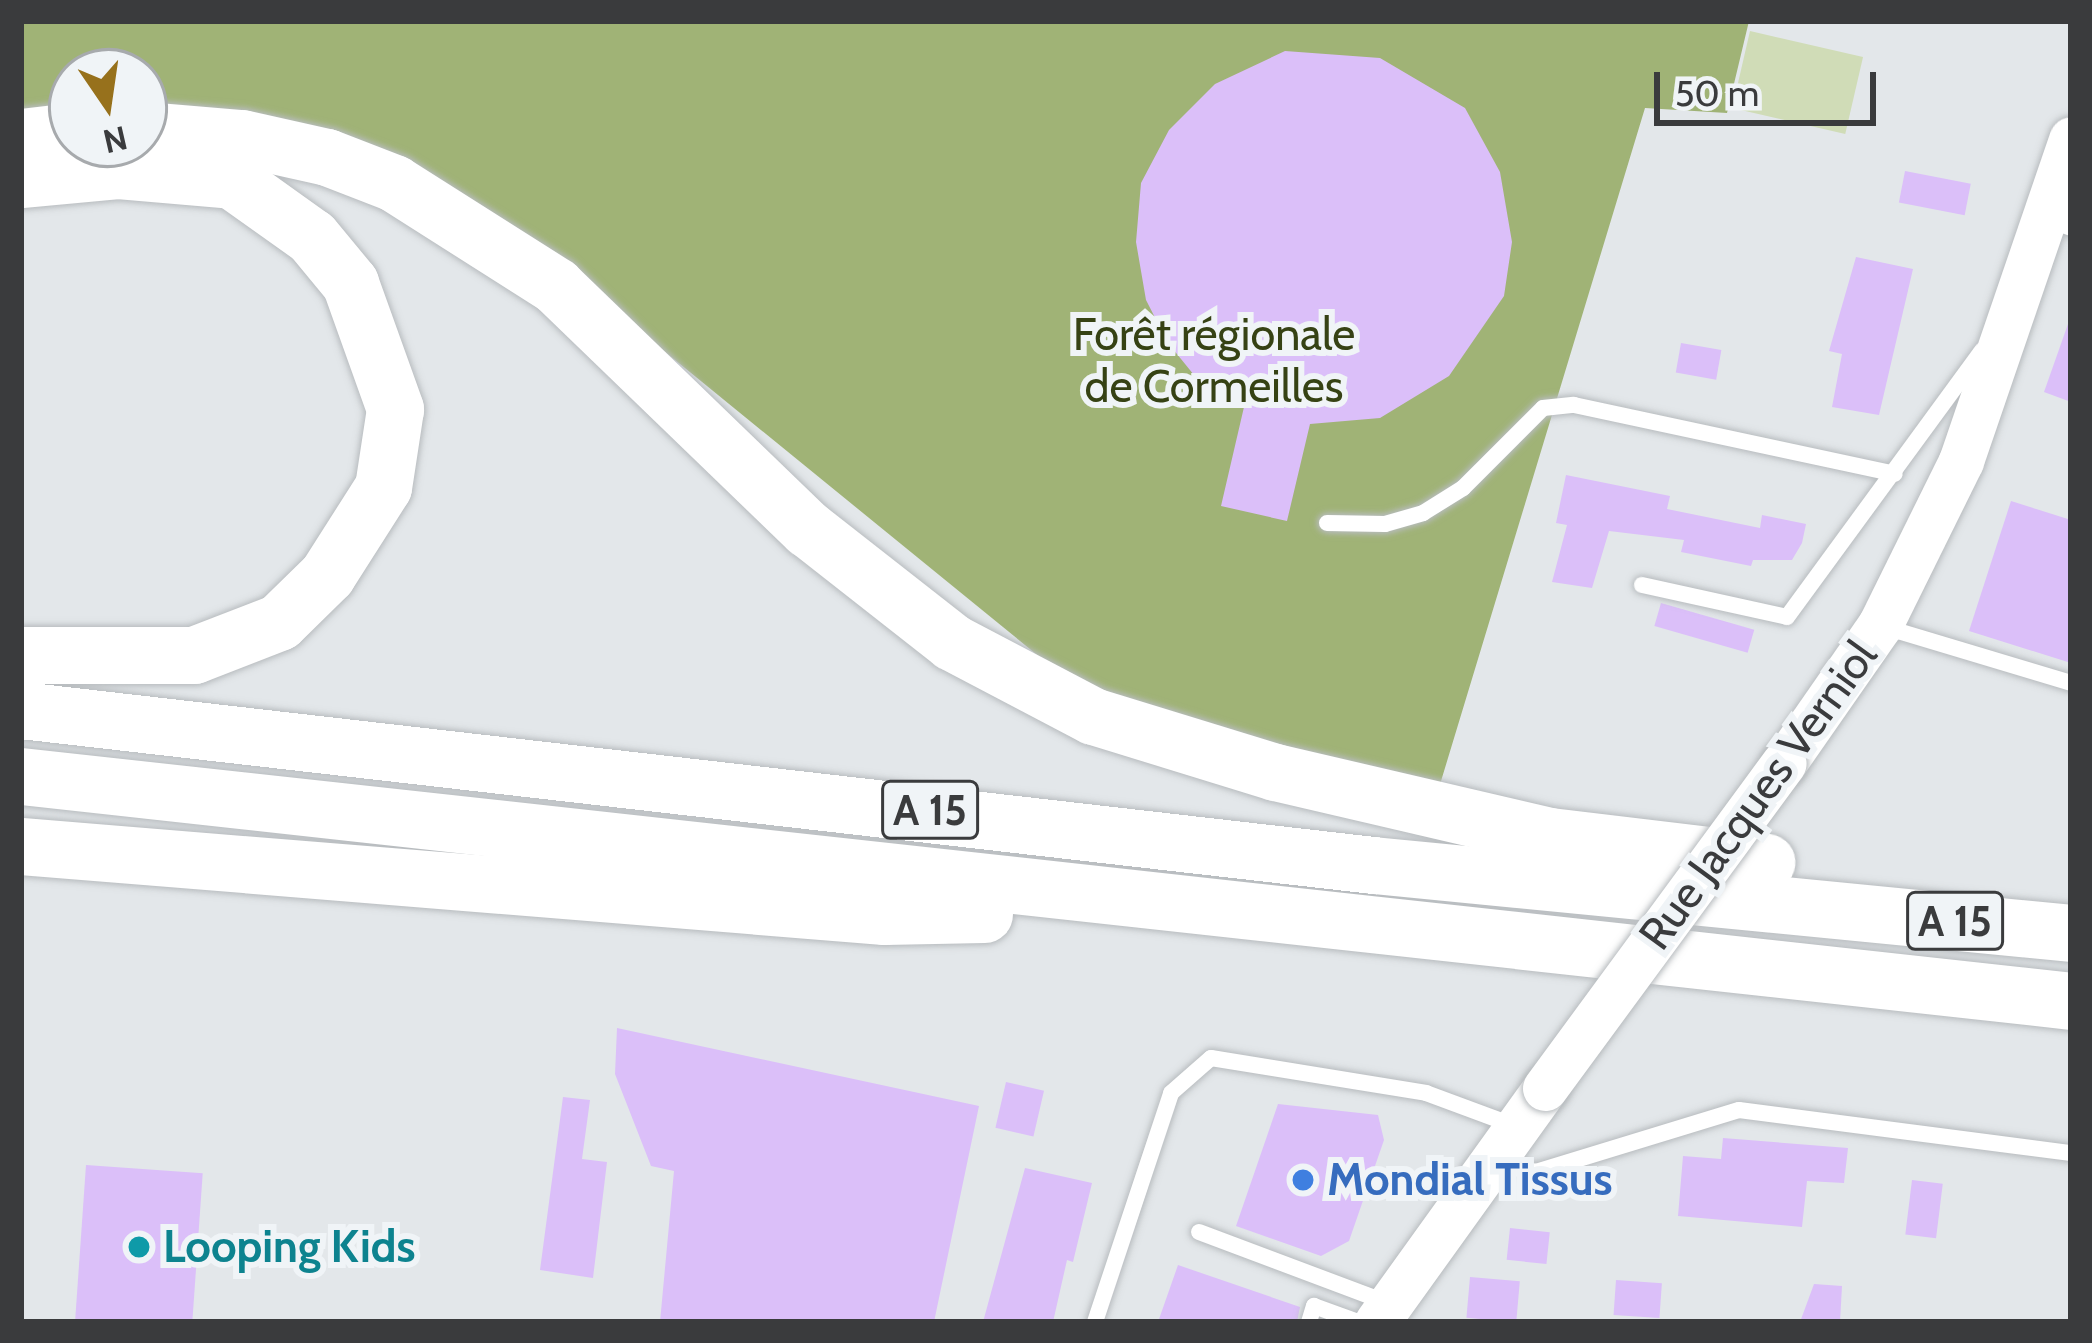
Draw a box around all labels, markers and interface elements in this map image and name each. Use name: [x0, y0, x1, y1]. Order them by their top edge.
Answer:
north arrow: [48, 48, 168, 168]
scale bar: [1660, 48, 1882, 122]
text: 50 m: [1675, 71, 1759, 115]
text: N: [100, 118, 131, 162]
park label: Forêt régionale de Cormeilles: [1073, 308, 1355, 414]
street label: Rue Jacques Verniol: [1628, 630, 1888, 960]
road number: A 15: [879, 774, 981, 846]
road number: A 15: [1904, 885, 2006, 957]
place label: Mondial Tissus: [1327, 1153, 1613, 1207]
marker: Mondial Tissus: [1290, 1167, 1316, 1193]
place label: Looping Kids: [163, 1220, 416, 1274]
marker: Looping Kids: [126, 1234, 152, 1260]

